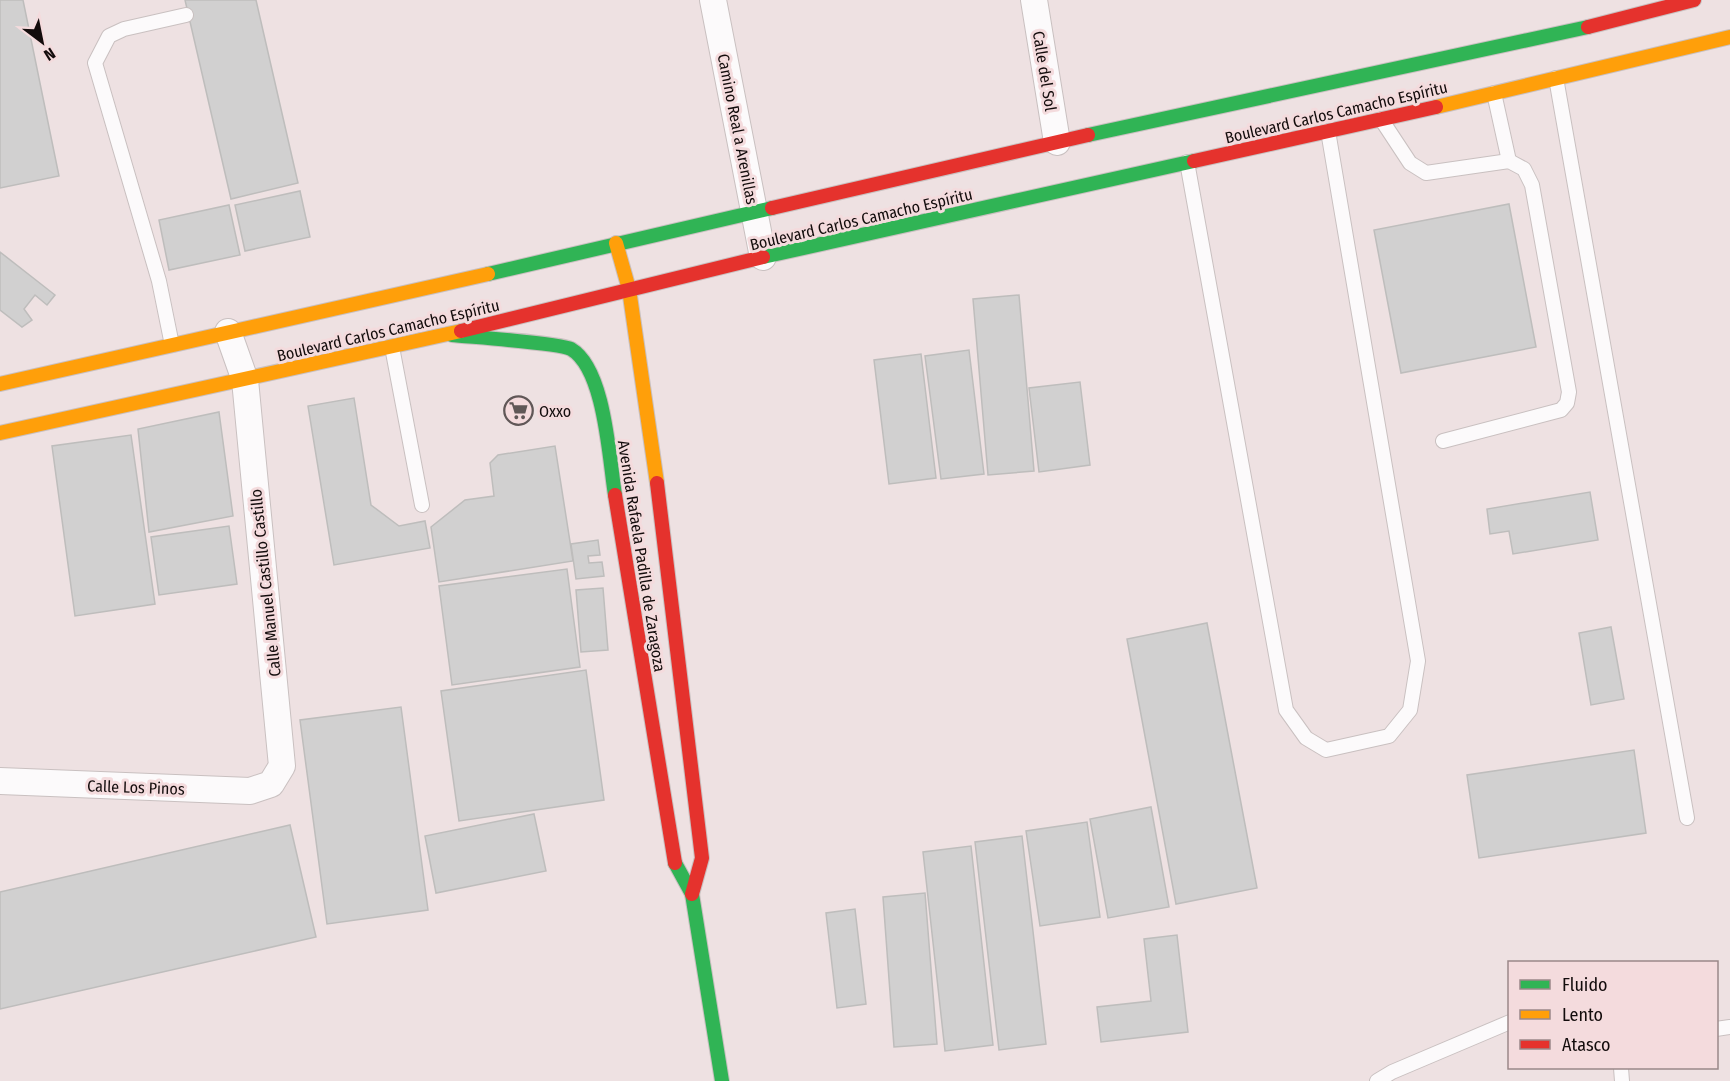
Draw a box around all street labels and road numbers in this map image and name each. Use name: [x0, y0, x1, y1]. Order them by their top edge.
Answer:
street label: Calle del Sol: [1029, 30, 1060, 112]
street label: Camino Real a Arenillas: [714, 52, 761, 206]
street label: Boulevard Carlos Camacho Espíritu: [1223, 78, 1449, 147]
street label: Boulevard Carlos Camacho Espíritu: [748, 185, 974, 254]
street label: Boulevard Carlos Camacho Espíritu: [275, 296, 501, 365]
street label: Avenida Rafaela Padilla de Zaragoza: [614, 439, 669, 673]
street label: Calle Manuel Castillo Castillo: [246, 488, 285, 678]
street label: Calle Los Pinos: [87, 776, 185, 799]

